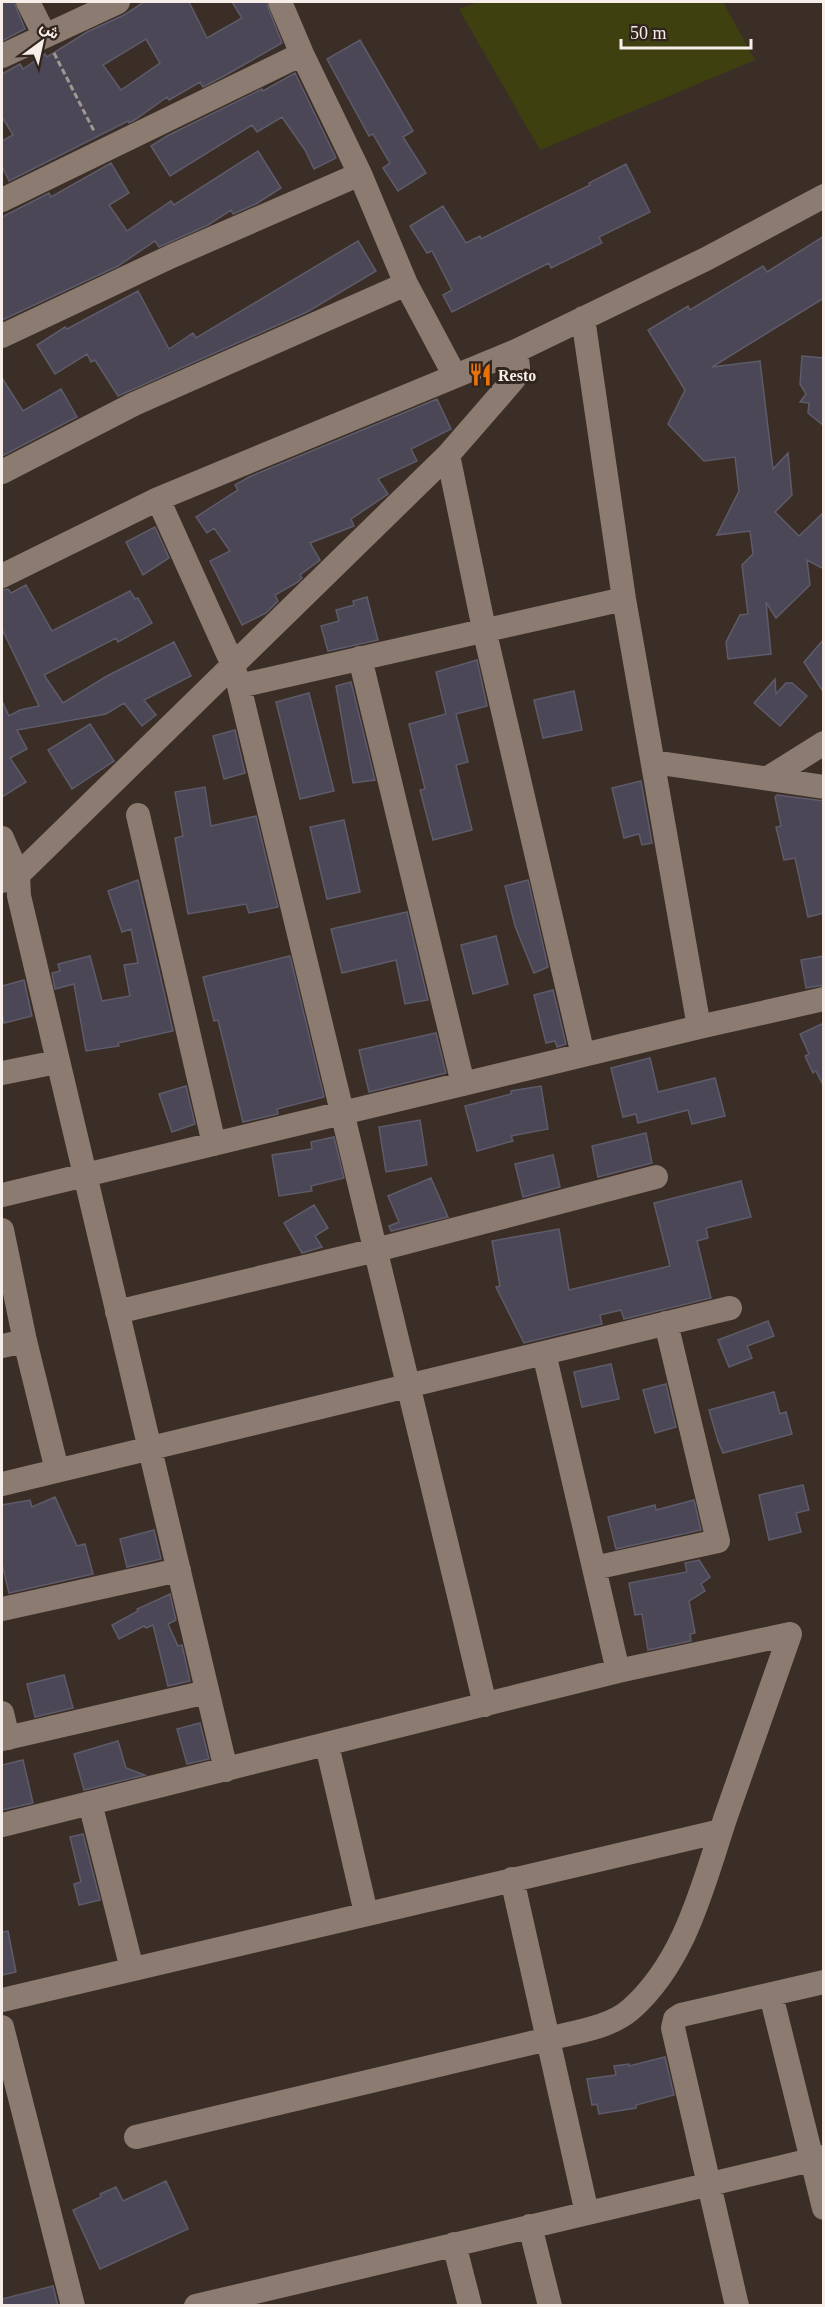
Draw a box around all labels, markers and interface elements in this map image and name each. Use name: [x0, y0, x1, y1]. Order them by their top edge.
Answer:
north arrow: [12, 12, 72, 72]
scale bar: [621, 12, 752, 50]
text: ش: [37, 17, 63, 43]
text: 50 m: [630, 23, 667, 43]
restaurant icon: Resto: [467, 362, 493, 388]
place label: Resto: [498, 367, 536, 384]

